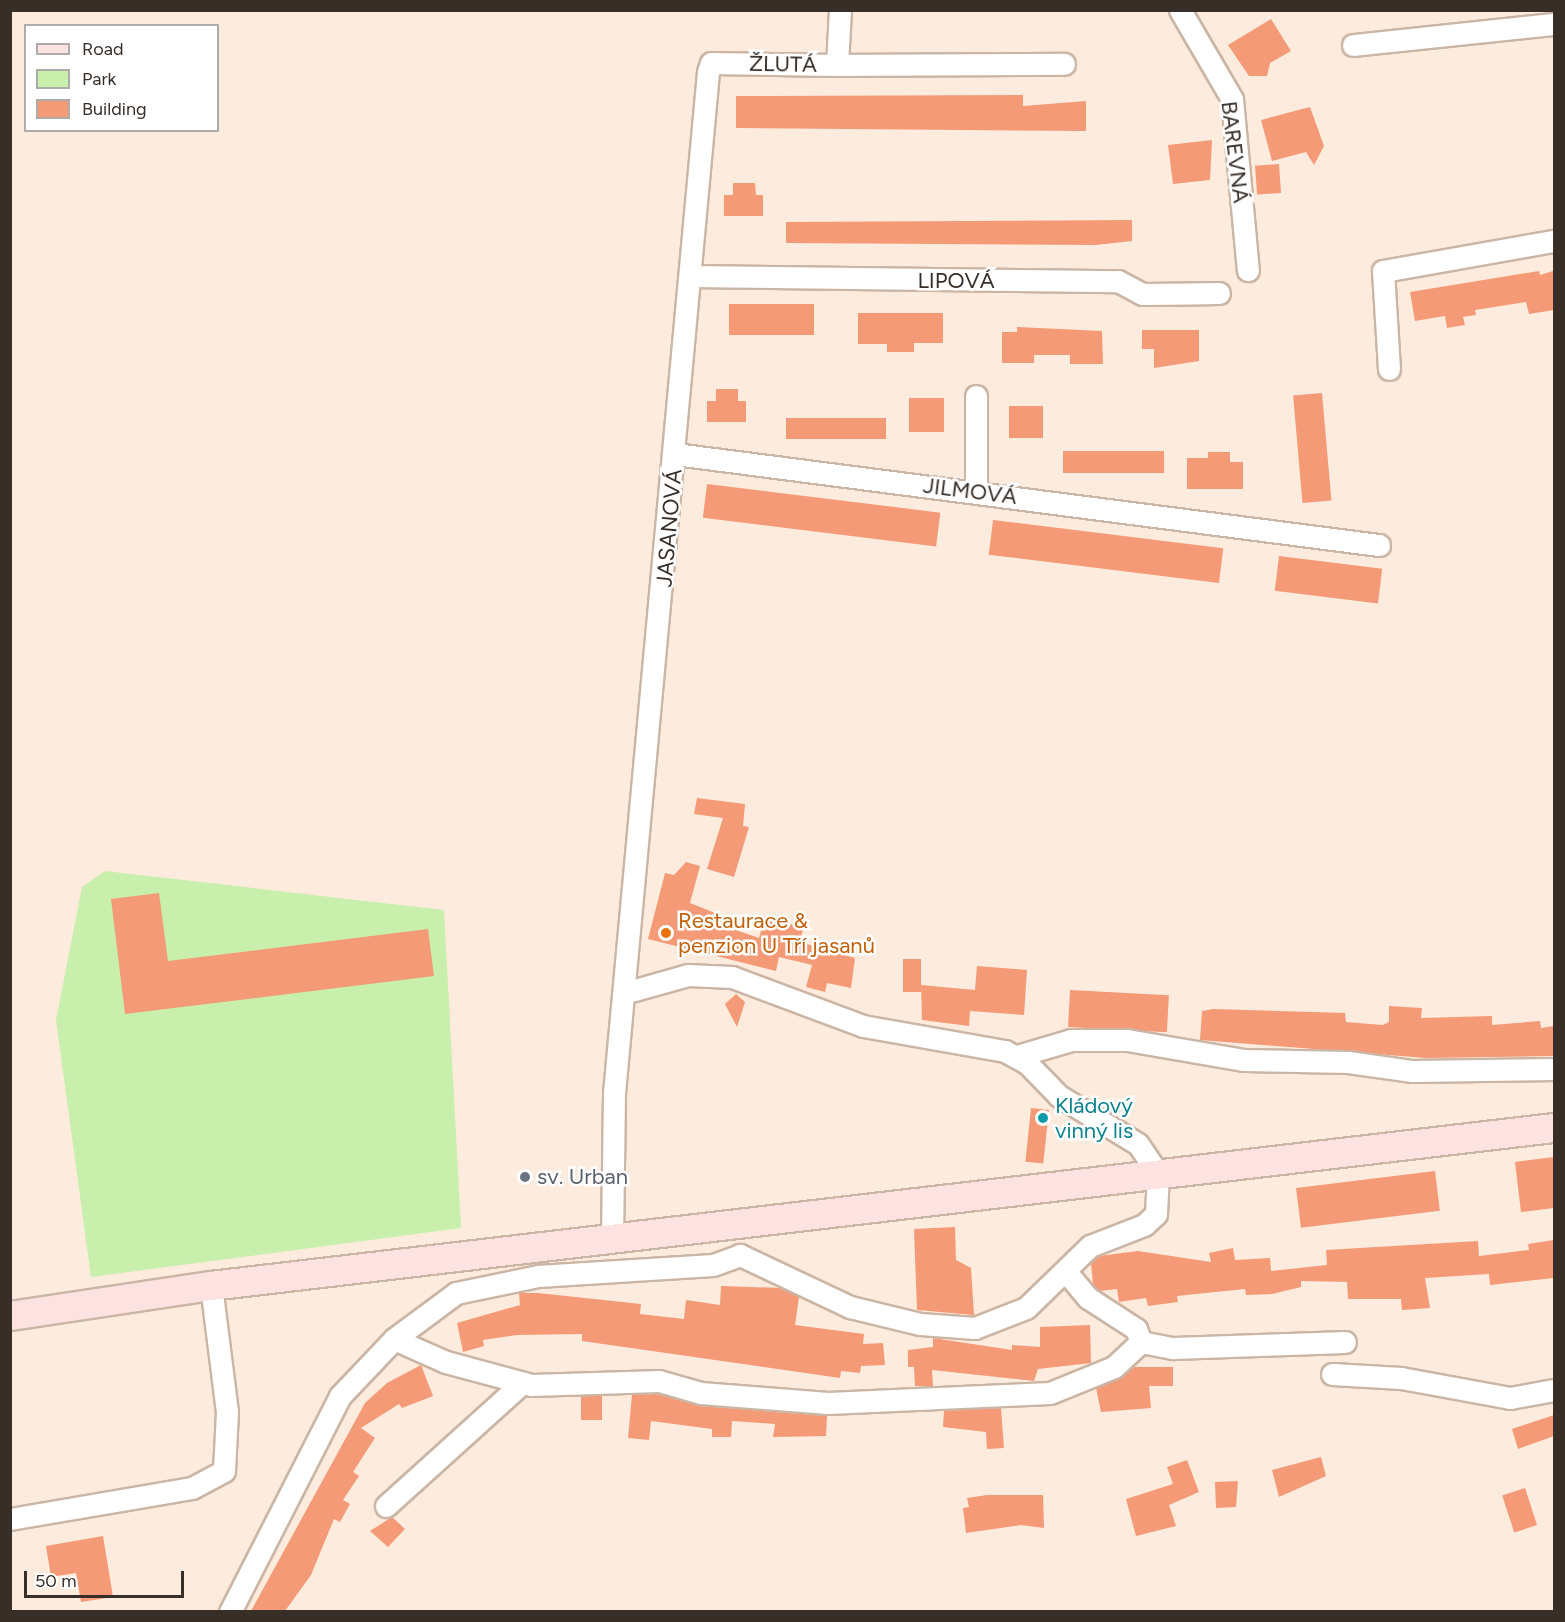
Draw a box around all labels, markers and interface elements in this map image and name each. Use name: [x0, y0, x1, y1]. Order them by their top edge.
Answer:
legend: [24, 24, 219, 132]
text: Road: [82, 38, 123, 60]
street label: ŽLUTÁ: [749, 50, 817, 78]
text: Park: [82, 68, 116, 90]
text: Building: [82, 98, 147, 120]
street label: BAREVNÁ: [1216, 100, 1254, 204]
street label: LIPOVÁ: [917, 268, 995, 294]
street label: JASANOVÁ: [651, 468, 687, 588]
street label: JILMOVÁ: [922, 472, 1018, 510]
place label: Restaurace & penzion U Tří jasanů: [678, 907, 875, 958]
marker: Restaurace & penzion U Tří jasanů: [659, 926, 673, 940]
place label: Kládový vinný lis: [1055, 1092, 1133, 1144]
marker: Kládový vinný lis: [1036, 1111, 1050, 1125]
place label: sv. Urban: [537, 1164, 628, 1190]
marker: sv. Urban: [518, 1170, 532, 1184]
scale bar: [27, 1559, 188, 1597]
text: 50 m: [35, 1570, 77, 1592]

